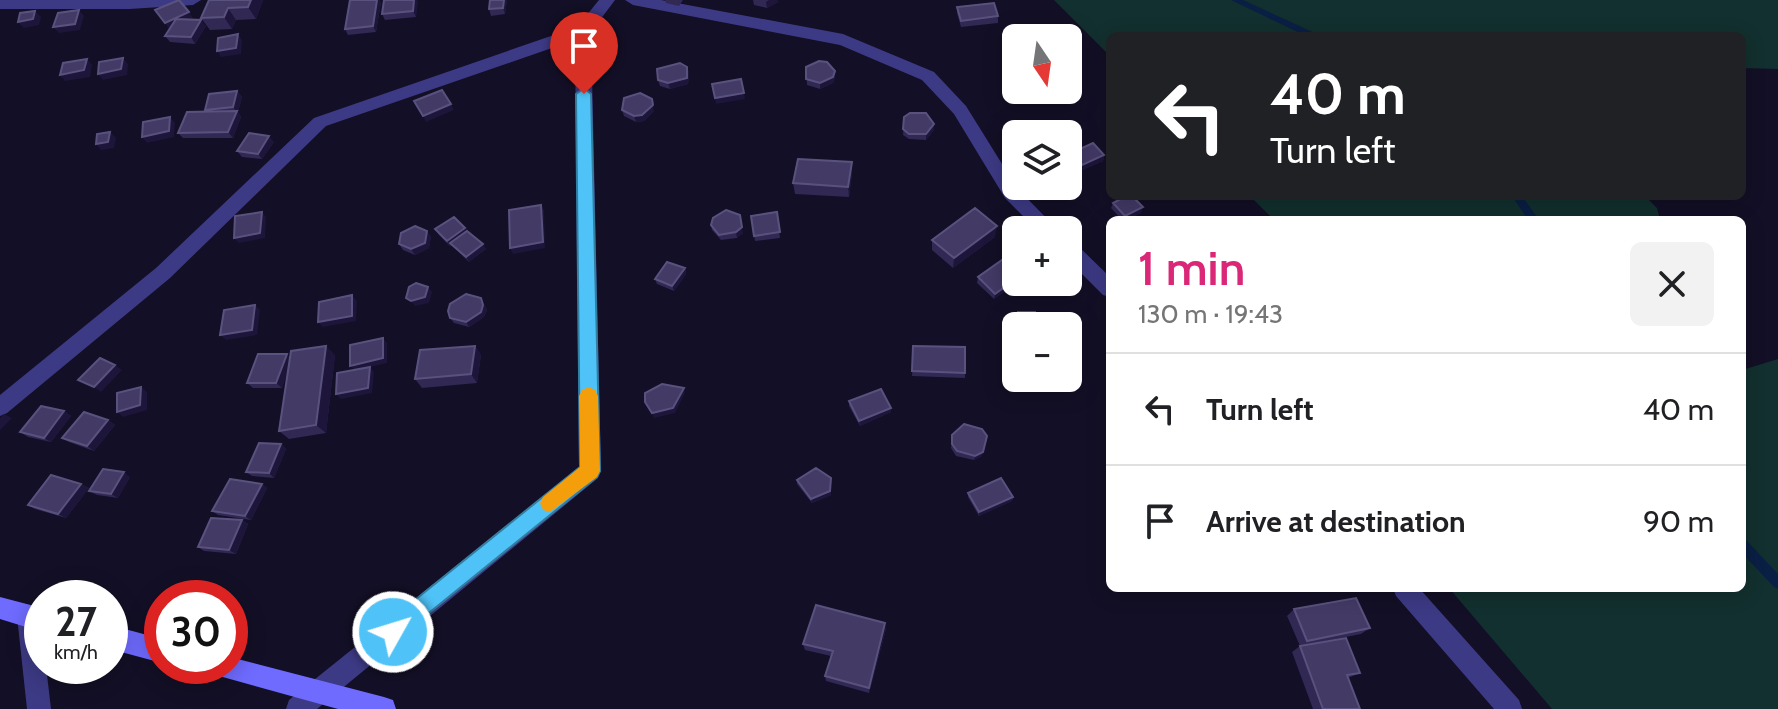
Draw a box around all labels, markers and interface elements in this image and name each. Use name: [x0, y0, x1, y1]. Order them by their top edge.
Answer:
pin: [550, 12, 618, 94]
icon: arrive: [562, 24, 606, 68]
north arrow: [1002, 24, 1082, 104]
map controls: [1002, 24, 1082, 392]
text: 40 m: [1270, 60, 1406, 128]
icon: left: [1138, 64, 1242, 168]
button: layers: [1002, 120, 1082, 200]
text: Turn left: [1270, 128, 1395, 172]
button: +: [1002, 216, 1082, 296]
text: 1 min: [1138, 239, 1245, 297]
button: close: [1630, 242, 1714, 326]
text: 130 m · 19:43: [1138, 298, 1283, 330]
button: −: [1002, 312, 1082, 392]
icon: left: [1138, 387, 1182, 431]
text: Turn left: [1206, 391, 1314, 428]
text: 40 m: [1643, 391, 1714, 428]
icon: arrive: [1138, 499, 1182, 543]
text: Arrive at destination: [1206, 503, 1466, 540]
text: 90 m: [1643, 503, 1714, 540]
speed limit sign: 30: [144, 580, 248, 684]
position arrow: [351, 590, 435, 674]
text: 27: [55, 597, 97, 646]
text: km/h: [54, 640, 98, 664]

